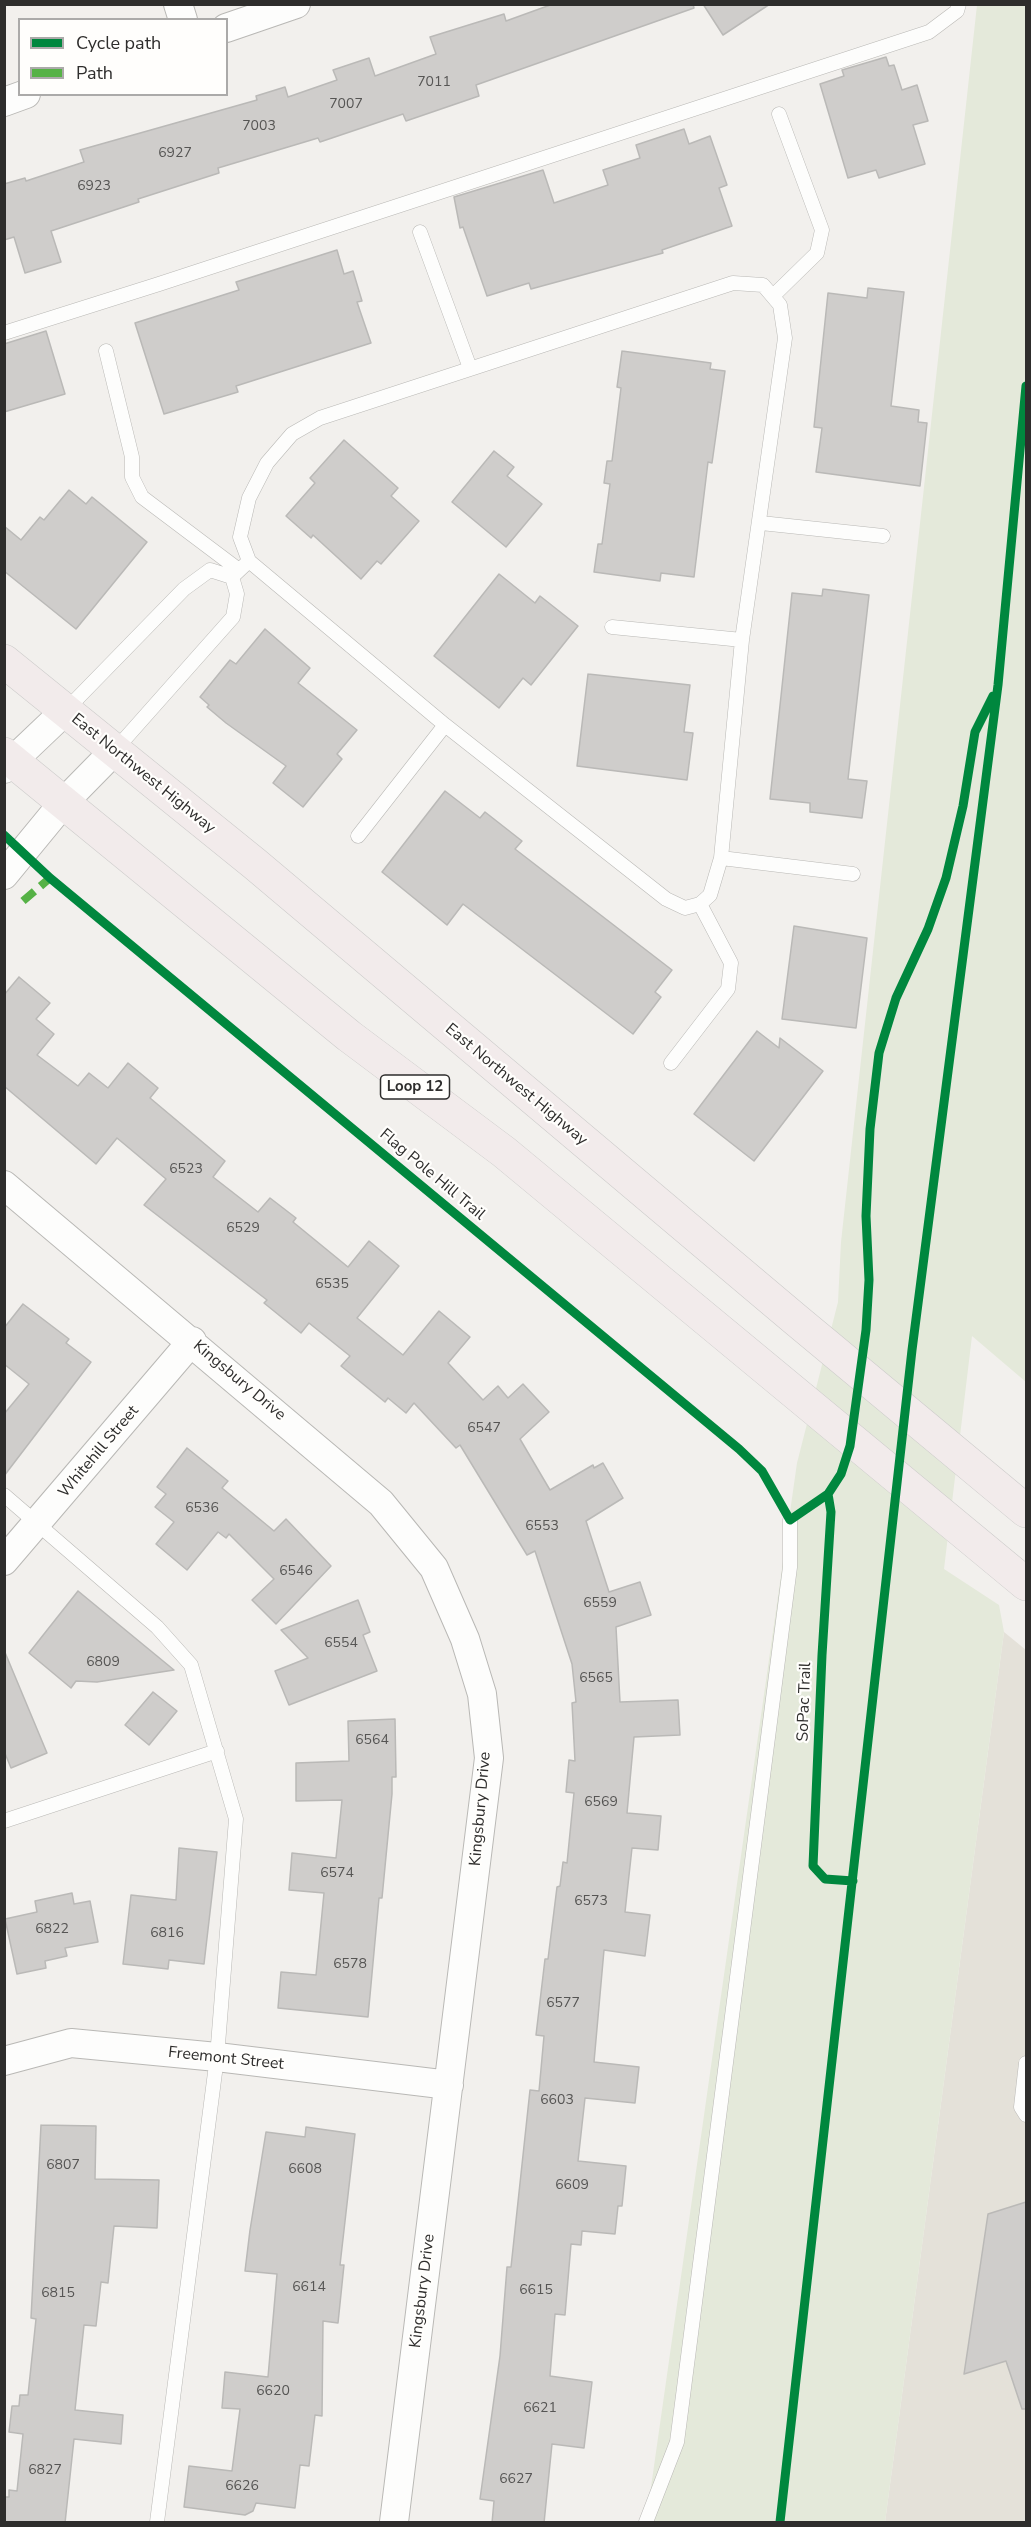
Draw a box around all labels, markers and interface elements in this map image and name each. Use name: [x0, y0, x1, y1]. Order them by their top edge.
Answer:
legend: [18, 18, 228, 96]
text: Cycle path: [76, 31, 161, 55]
text: Path: [76, 61, 113, 85]
house number: 7011: [417, 75, 451, 91]
house number: 7007: [329, 97, 363, 113]
house number: 7003: [242, 119, 276, 135]
house number: 6927: [158, 146, 192, 162]
house number: 6923: [77, 179, 111, 195]
street label: East Northwest Highway: [67, 710, 219, 838]
street label: East Northwest Highway: [441, 1020, 591, 1150]
road number: Loop 12: [380, 1075, 450, 1099]
street label: Flag Pole Hill Trail: [375, 1125, 489, 1225]
house number: 6523: [169, 1162, 203, 1178]
house number: 6529: [226, 1221, 260, 1237]
house number: 6535: [315, 1277, 349, 1293]
street label: Kingsbury Drive: [189, 1337, 289, 1425]
street label: Whitehill Street: [55, 1402, 143, 1502]
house number: 6547: [467, 1421, 501, 1437]
house number: 6536: [185, 1501, 219, 1517]
house number: 6553: [525, 1519, 559, 1535]
house number: 6546: [279, 1564, 313, 1580]
house number: 6559: [583, 1596, 617, 1612]
house number: 6554: [324, 1636, 358, 1652]
house number: 6809: [86, 1655, 120, 1671]
street label: SoPac Trail: [794, 1662, 816, 1742]
house number: 6565: [579, 1671, 613, 1687]
house number: 6564: [355, 1733, 389, 1749]
street label: Kingsbury Drive: [466, 1751, 496, 1867]
house number: 6569: [584, 1795, 618, 1811]
house number: 6574: [320, 1866, 354, 1882]
house number: 6573: [574, 1894, 608, 1910]
house number: 6822: [35, 1922, 69, 1938]
house number: 6816: [150, 1926, 184, 1942]
house number: 6578: [333, 1957, 367, 1973]
house number: 6577: [546, 1996, 580, 2012]
street label: Freemont Street: [167, 2043, 285, 2075]
house number: 6603: [540, 2093, 574, 2109]
house number: 6807: [46, 2158, 80, 2174]
house number: 6608: [288, 2162, 322, 2178]
house number: 6609: [555, 2178, 589, 2194]
street label: Kingsbury Drive: [406, 2233, 440, 2349]
house number: 6614: [292, 2280, 326, 2296]
house number: 6615: [519, 2283, 553, 2299]
house number: 6815: [41, 2286, 75, 2302]
house number: 6620: [256, 2384, 290, 2400]
house number: 6621: [523, 2401, 557, 2417]
house number: 6827: [28, 2463, 62, 2479]
house number: 6627: [499, 2472, 533, 2488]
house number: 6626: [225, 2479, 259, 2495]

